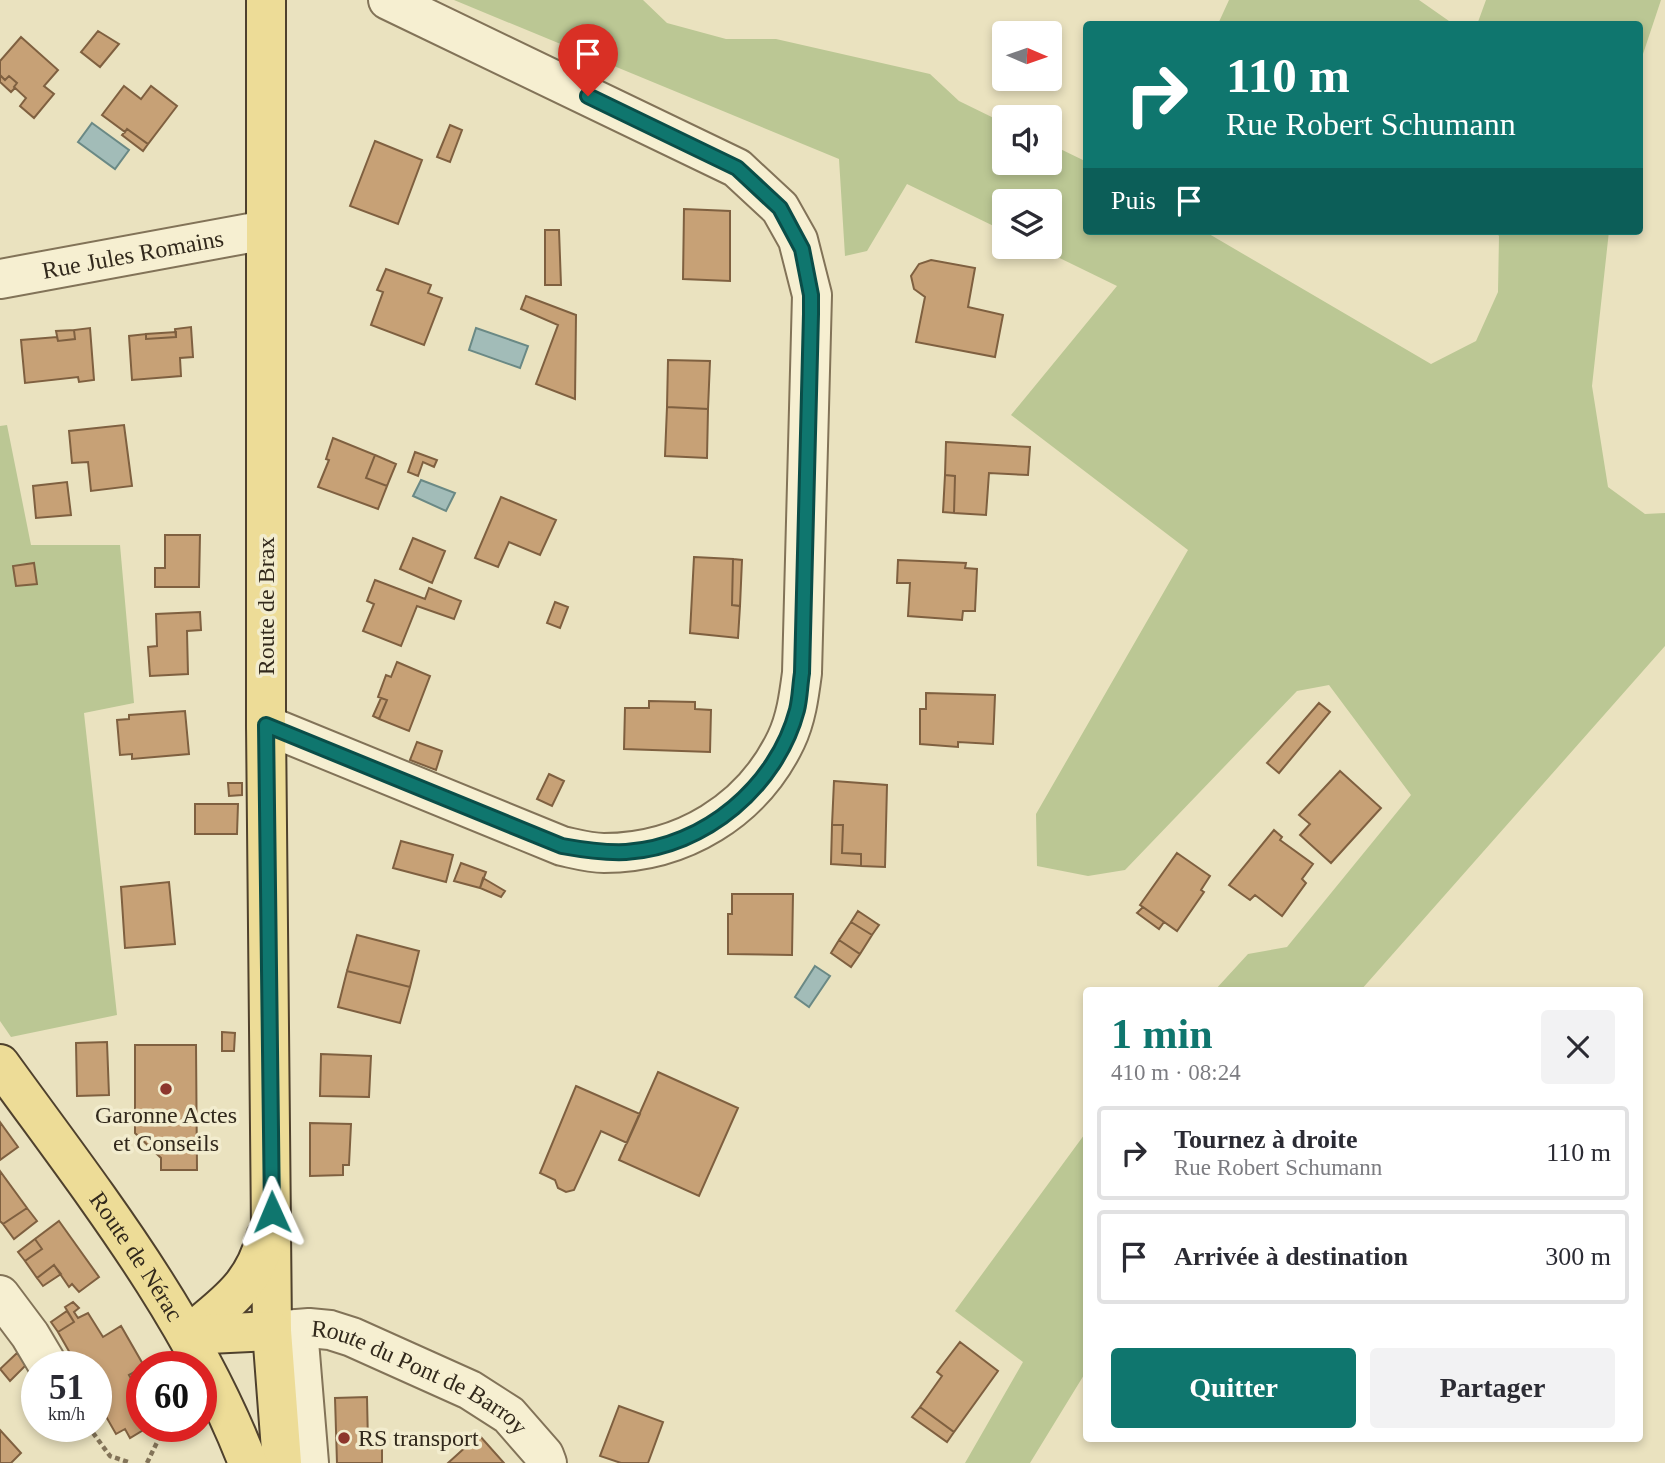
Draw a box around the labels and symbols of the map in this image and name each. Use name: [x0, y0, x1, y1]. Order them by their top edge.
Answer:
north arrow: [992, 21, 1062, 91]
pin: [558, 24, 618, 96]
street label: Rue Jules Romains: [40, 225, 226, 284]
street label: Route de Brax: [253, 537, 279, 675]
marker: Garonne Actes et Conseils: [158, 1081, 174, 1097]
place label: Garonne Actes et Conseils: [95, 1102, 237, 1156]
position arrow: [235, 1175, 309, 1249]
street label: Route de Nérac: [84, 1187, 188, 1326]
street label: Route du Pont de Barroy: [310, 1315, 533, 1440]
speed limit sign: 60: [126, 1351, 217, 1442]
place label: RS transport: [358, 1425, 479, 1451]
marker: RS transport: [336, 1430, 352, 1446]

